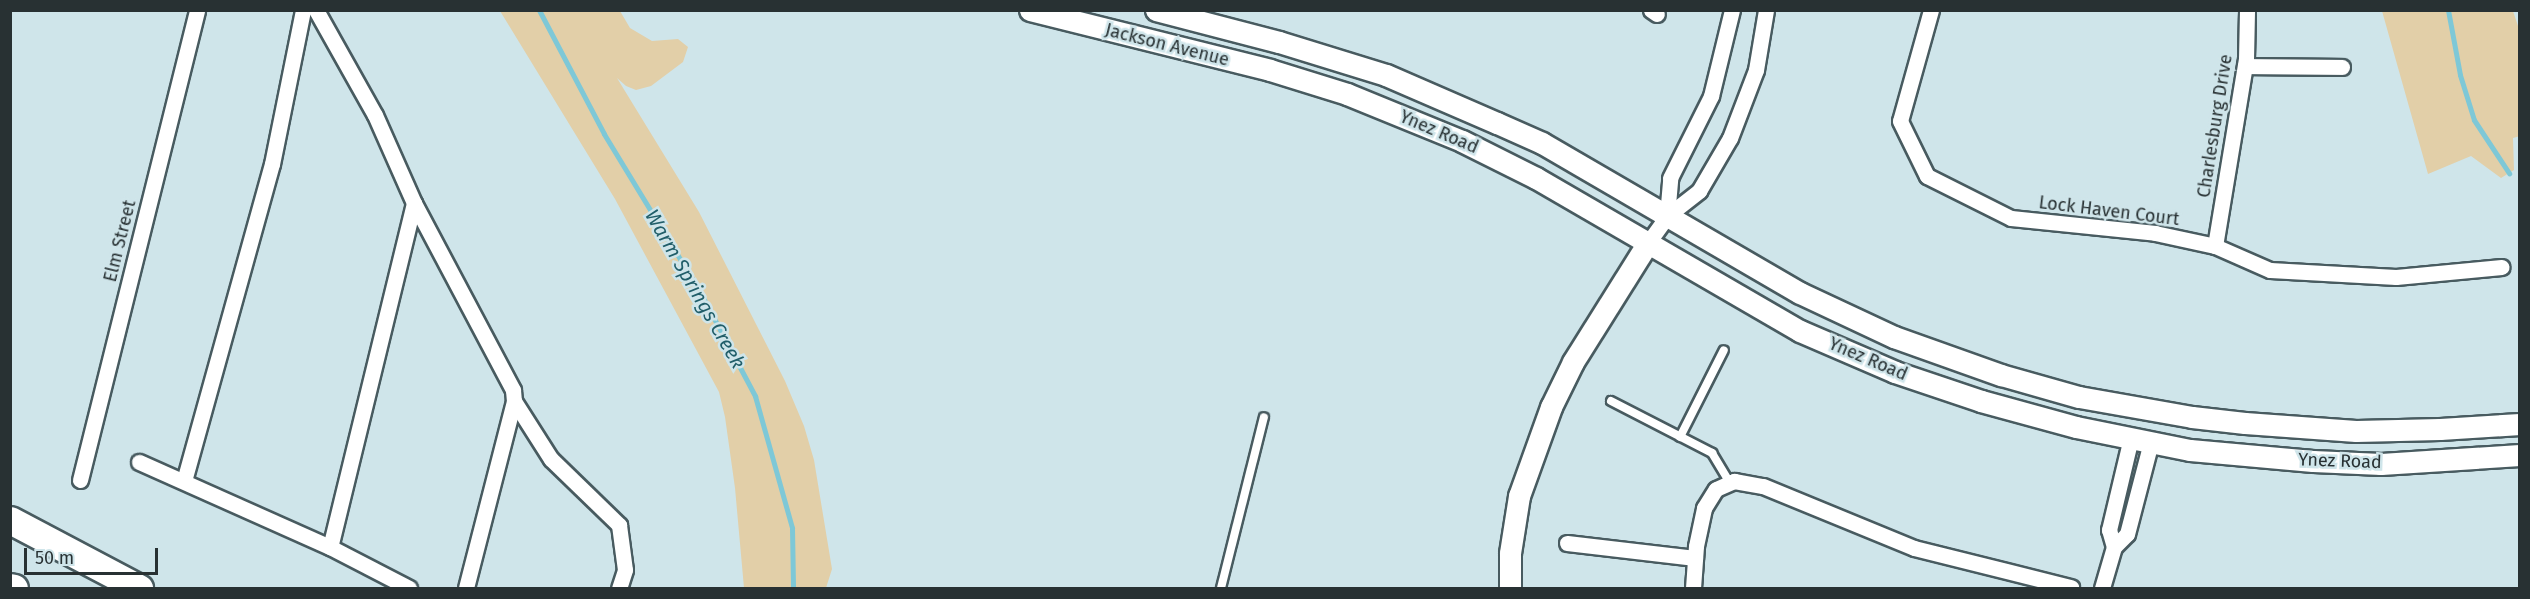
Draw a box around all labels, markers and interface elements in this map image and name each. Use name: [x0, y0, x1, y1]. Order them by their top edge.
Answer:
street label: Jackson Avenue: [1103, 19, 1231, 71]
street label: Charlesburg Drive: [2193, 53, 2237, 199]
street label: Ynez Road: [1396, 106, 1482, 158]
street label: Lock Haven Court: [2037, 192, 2181, 230]
street label: Elm Street: [99, 198, 141, 284]
water label: Warm Springs Creek: [640, 205, 750, 373]
street label: Ynez Road: [1825, 333, 1911, 385]
street label: Ynez Road: [2298, 449, 2382, 473]
scale bar: [27, 536, 160, 574]
text: 50 m: [35, 547, 74, 569]

